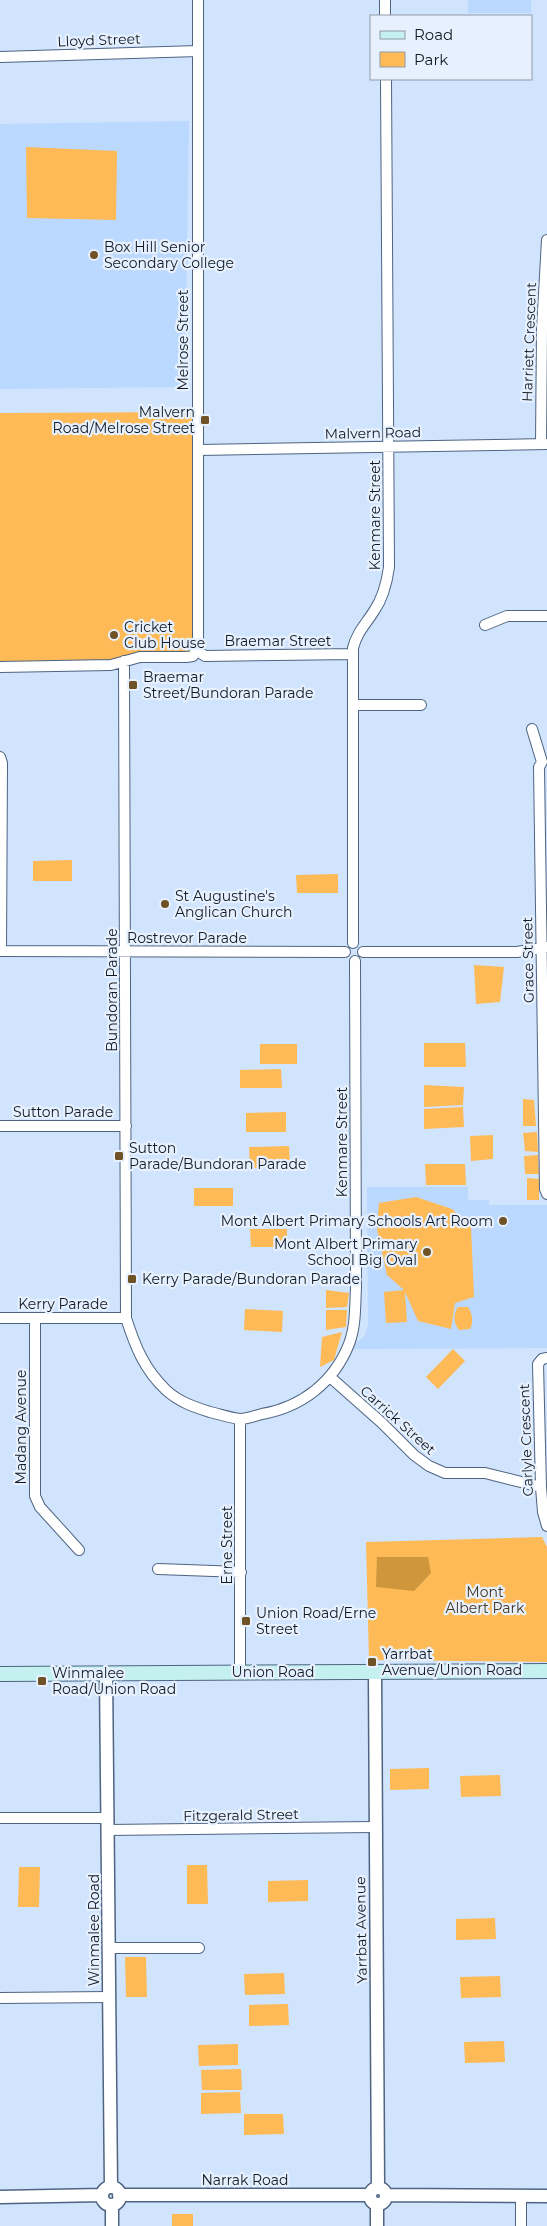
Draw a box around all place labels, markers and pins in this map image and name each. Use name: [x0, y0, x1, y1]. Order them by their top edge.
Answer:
place label: Box Hill Senior Secondary College: [104, 238, 234, 272]
marker: Box Hill Senior Secondary College: [88, 249, 100, 261]
place label: Malvern Road/Melrose Street: [53, 403, 195, 437]
marker: Malvern Road/Melrose Street: [199, 414, 211, 426]
place label: Cricket Club House: [124, 618, 205, 652]
marker: Cricket Club House: [108, 629, 120, 641]
place label: Braemar Street/Bundoran Parade: [143, 668, 314, 702]
marker: Braemar Street/Bundoran Parade: [127, 679, 139, 691]
place label: St Augustine's Anglican Church: [175, 887, 292, 921]
marker: St Augustine's Anglican Church: [159, 898, 171, 910]
place label: Sutton Parade/Bundoran Parade: [129, 1139, 307, 1173]
marker: Sutton Parade/Bundoran Parade: [113, 1150, 125, 1162]
place label: Mont Albert Primary Schools Art Room: [221, 1212, 493, 1230]
marker: Mont Albert Primary Schools Art Room: [497, 1215, 509, 1227]
place label: Mont Albert Primary School Big Oval: [274, 1235, 417, 1269]
marker: Mont Albert Primary School Big Oval: [421, 1246, 433, 1258]
place label: Kerry Parade/Bundoran Parade: [142, 1270, 360, 1288]
marker: Kerry Parade/Bundoran Parade: [126, 1273, 138, 1285]
place label: Union Road/Erne Street: [256, 1604, 376, 1638]
marker: Union Road/Erne Street: [240, 1615, 252, 1627]
place label: Yarrbat Avenue/Union Road: [382, 1645, 522, 1679]
marker: Yarrbat Avenue/Union Road: [366, 1656, 378, 1668]
place label: Winmalee Road/Union Road: [52, 1664, 176, 1698]
marker: Winmalee Road/Union Road: [36, 1675, 48, 1687]

